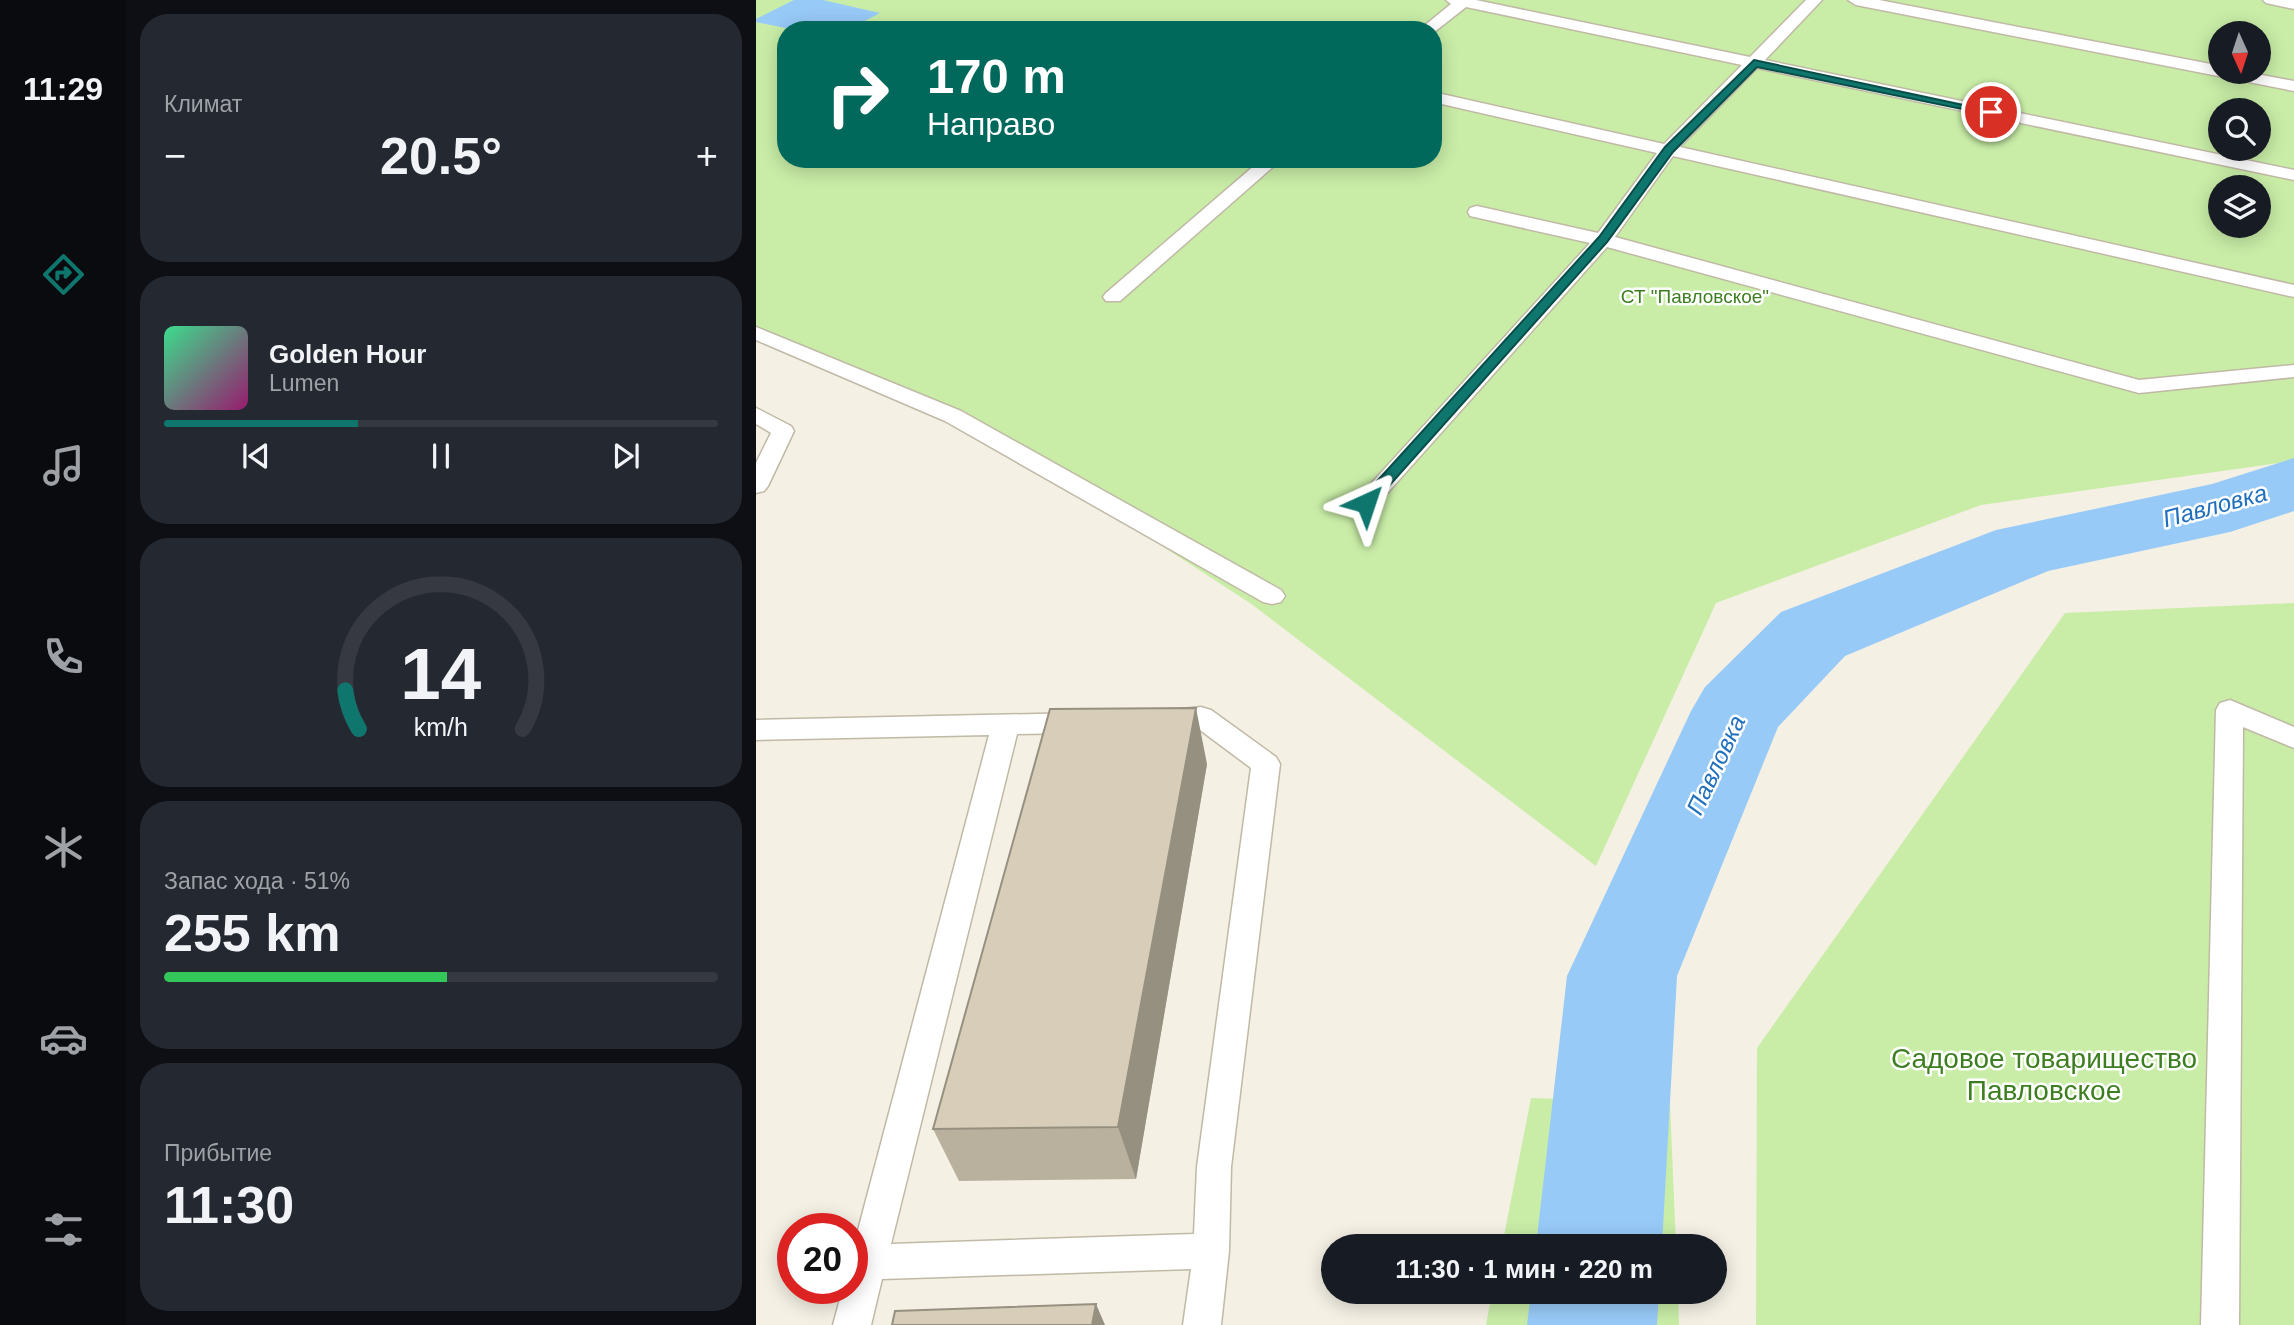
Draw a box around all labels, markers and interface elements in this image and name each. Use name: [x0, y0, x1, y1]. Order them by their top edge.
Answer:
north arrow: [2208, 21, 2272, 84]
map controls: [2208, 21, 2271, 238]
icon: right: [812, 49, 903, 140]
text: 170 m: [927, 49, 1066, 103]
text: 11:29: [23, 71, 103, 107]
pin: [1961, 82, 2021, 142]
text: Климат: [164, 91, 242, 117]
icon: arrive: [1972, 93, 2010, 131]
button: search: [2208, 98, 2271, 161]
text: Направо: [927, 106, 1055, 142]
text: 20.5°: [380, 127, 502, 185]
text: −: [164, 135, 186, 177]
text: +: [696, 135, 718, 177]
button: layers: [2208, 175, 2271, 238]
icon: directions: [39, 250, 88, 299]
park label: СТ "Павловское": [1621, 286, 1769, 307]
text: Golden Hour: [269, 339, 426, 369]
text: Lumen: [269, 370, 339, 396]
icon: previous: [237, 437, 275, 475]
icon: pause: [422, 437, 460, 475]
icon: next: [607, 437, 645, 475]
icon: music: [39, 441, 88, 490]
position arrow: [1329, 466, 1403, 540]
water label: Павловка: [2160, 479, 2270, 532]
icon: phone: [39, 632, 88, 681]
text: 14: [401, 633, 482, 714]
water label: Павловка: [1681, 711, 1750, 819]
text: km/h: [414, 712, 468, 740]
icon: climate: [39, 823, 88, 872]
text: Запас хода · 51%: [164, 868, 350, 894]
text: 255 km: [164, 904, 340, 962]
icon: car: [39, 1014, 88, 1063]
park label: Садовое товарищество Павловское: [1891, 1043, 2197, 1106]
text: Прибытие: [164, 1140, 272, 1166]
text: 11:30: [164, 1176, 294, 1234]
icon: filters: [39, 1205, 88, 1254]
speed limit sign: 20: [777, 1213, 868, 1304]
text: 11:30 · 1 мин · 220 m: [1395, 1254, 1653, 1284]

